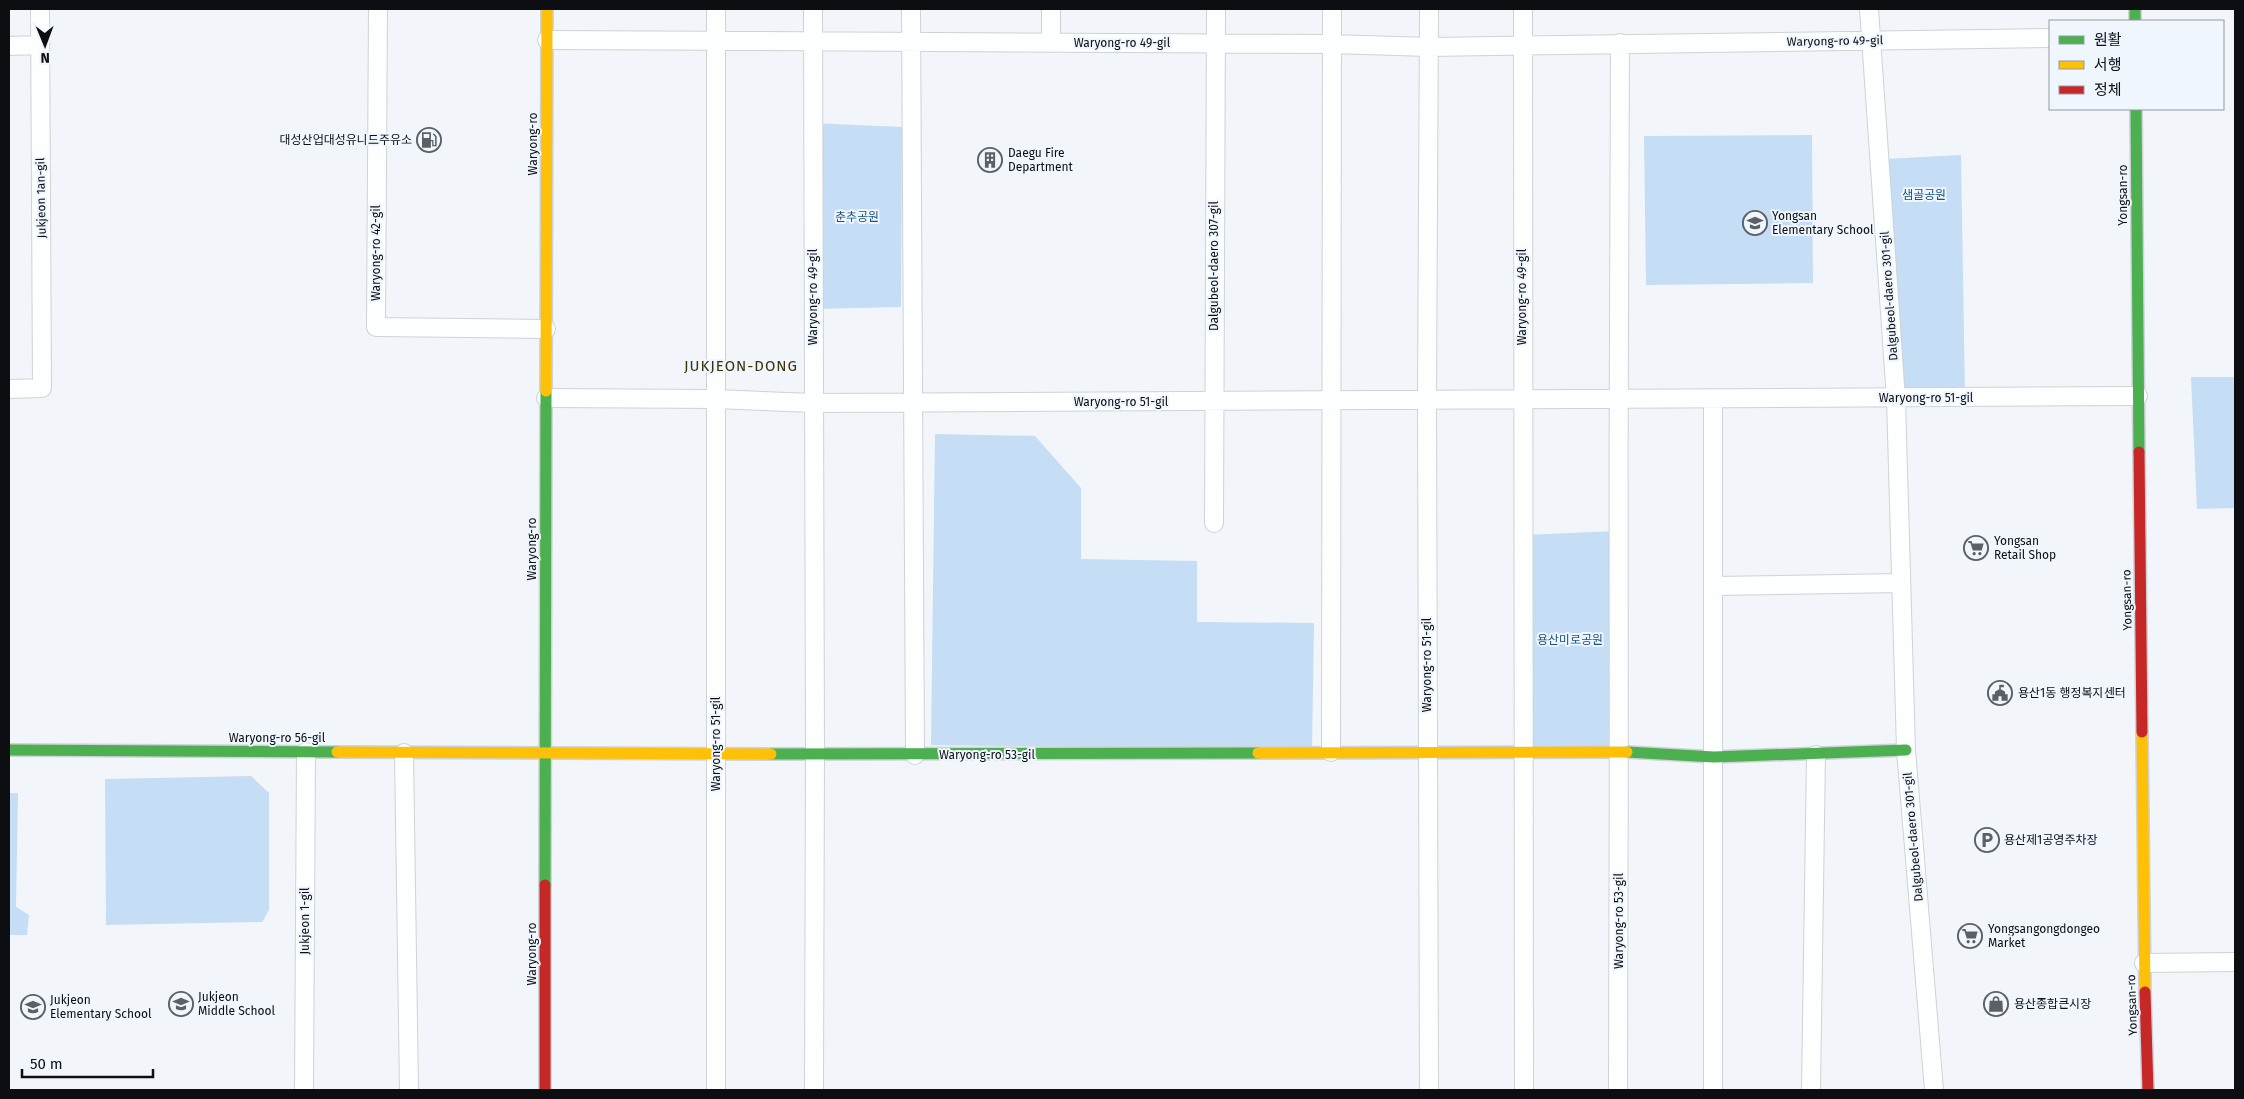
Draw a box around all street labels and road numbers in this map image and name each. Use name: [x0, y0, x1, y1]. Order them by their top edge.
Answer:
street label: Waryong-ro 49-gil: [1787, 33, 1884, 49]
street label: Waryong-ro 49-gil: [1074, 36, 1171, 50]
street label: Waryong-ro: [526, 113, 540, 175]
street label: Jukjeon 1an-gil: [33, 157, 49, 238]
street label: Yongsan-ro: [2116, 164, 2130, 226]
street label: Dalgubeol-daero 307-gil: [1207, 201, 1221, 331]
street label: Waryong-ro 42-gil: [369, 204, 383, 301]
street label: Dalgubeol-daero 301-gil: [1877, 230, 1901, 361]
street label: Waryong-ro 49-gil: [806, 248, 820, 345]
street label: Waryong-ro 49-gil: [1515, 248, 1529, 345]
street label: Waryong-ro 51-gil: [1879, 391, 1974, 405]
street label: Waryong-ro 51-gil: [1074, 395, 1169, 409]
street label: Waryong-ro: [525, 518, 539, 580]
street label: Yongsan-ro: [2119, 569, 2135, 631]
street label: Waryong-ro 51-gil: [1420, 617, 1434, 712]
street label: Waryong-ro 51-gil: [709, 696, 723, 791]
street label: Waryong-ro 56-gil: [229, 731, 326, 745]
street label: Waryong-ro 53-gil: [939, 748, 1035, 762]
street label: Dalgubeol-daero 301-gil: [1900, 771, 1926, 902]
street label: Waryong-ro 53-gil: [1612, 873, 1626, 969]
street label: Jukjeon 1-gil: [298, 887, 312, 955]
street label: Waryong-ro: [525, 923, 539, 985]
street label: Yongsan-ro: [2124, 974, 2140, 1036]

